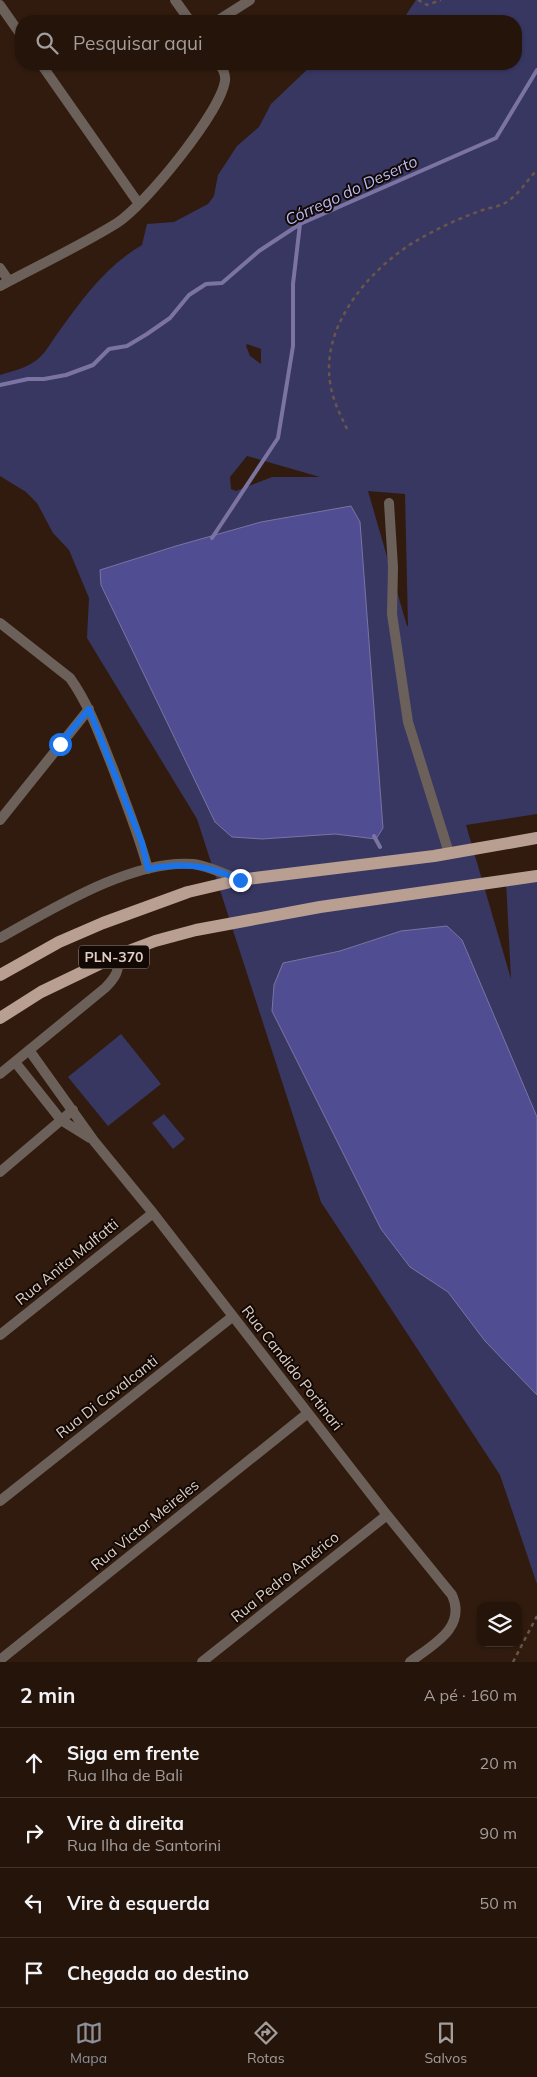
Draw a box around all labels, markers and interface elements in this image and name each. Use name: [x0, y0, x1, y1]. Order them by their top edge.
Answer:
search box: [15, 15, 522, 70]
icon: search: [33, 29, 61, 57]
text: Pesquisar aqui: [73, 31, 203, 55]
water label: Córrego do Deserto: [282, 151, 420, 229]
route start: [49, 733, 72, 756]
route end: [229, 869, 252, 892]
road number: PLN-370: [79, 946, 149, 969]
street label: Rua Anita Malfatti: [11, 1214, 122, 1309]
street label: Rua Candido Portinari: [238, 1301, 347, 1434]
street label: Rua Di Cavalcanti: [52, 1351, 161, 1442]
street label: Rua Victor Meireles: [87, 1475, 203, 1574]
street label: Rua Pedro Américo: [227, 1527, 343, 1626]
map controls: [477, 1602, 522, 1647]
button: layers: [477, 1602, 522, 1647]
text: 2 min: [20, 1682, 75, 1708]
text: A pé · 160 m: [424, 1685, 517, 1705]
text: Siga em frente: [67, 1741, 199, 1765]
icon: ahead: [20, 1749, 48, 1777]
text: 20 m: [480, 1753, 517, 1773]
text: Rua Ilha de Bali: [67, 1765, 183, 1785]
text: Vire à direita: [67, 1811, 184, 1835]
icon: right: [20, 1819, 48, 1847]
text: 90 m: [480, 1823, 517, 1843]
text: Rua Ilha de Santorini: [67, 1835, 221, 1855]
icon: left: [20, 1889, 48, 1917]
text: Vire à esquerda: [67, 1891, 210, 1915]
text: 50 m: [480, 1893, 517, 1913]
icon: arrive: [20, 1959, 48, 1987]
text: Chegada ao destino: [67, 1961, 249, 1985]
tab: Mapa: [70, 2019, 107, 2067]
tab: Rotas: [247, 2019, 285, 2067]
tab: Salvos: [424, 2019, 467, 2067]

